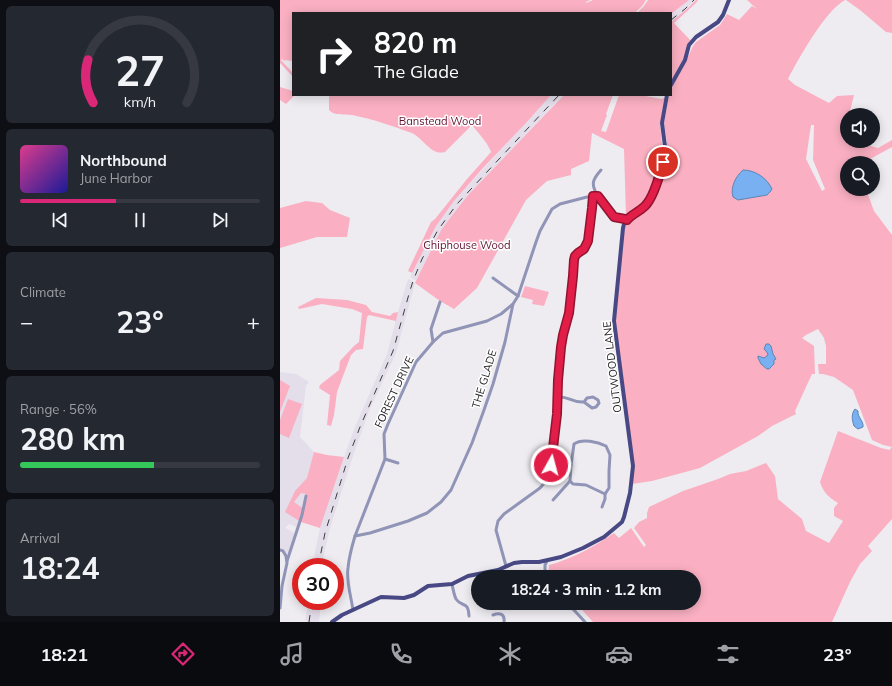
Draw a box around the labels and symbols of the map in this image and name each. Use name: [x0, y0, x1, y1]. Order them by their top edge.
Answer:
park label: Banstead Wood: [399, 114, 481, 128]
pin: [646, 145, 680, 179]
park label: Chiphouse Wood: [423, 238, 511, 252]
street label: OUTWOOD LANE: [599, 321, 625, 413]
street label: THE GLADE: [468, 348, 500, 410]
street label: FOREST DRIVE: [371, 354, 417, 430]
position arrow: [530, 444, 572, 486]
speed limit sign: 30: [292, 558, 344, 610]

